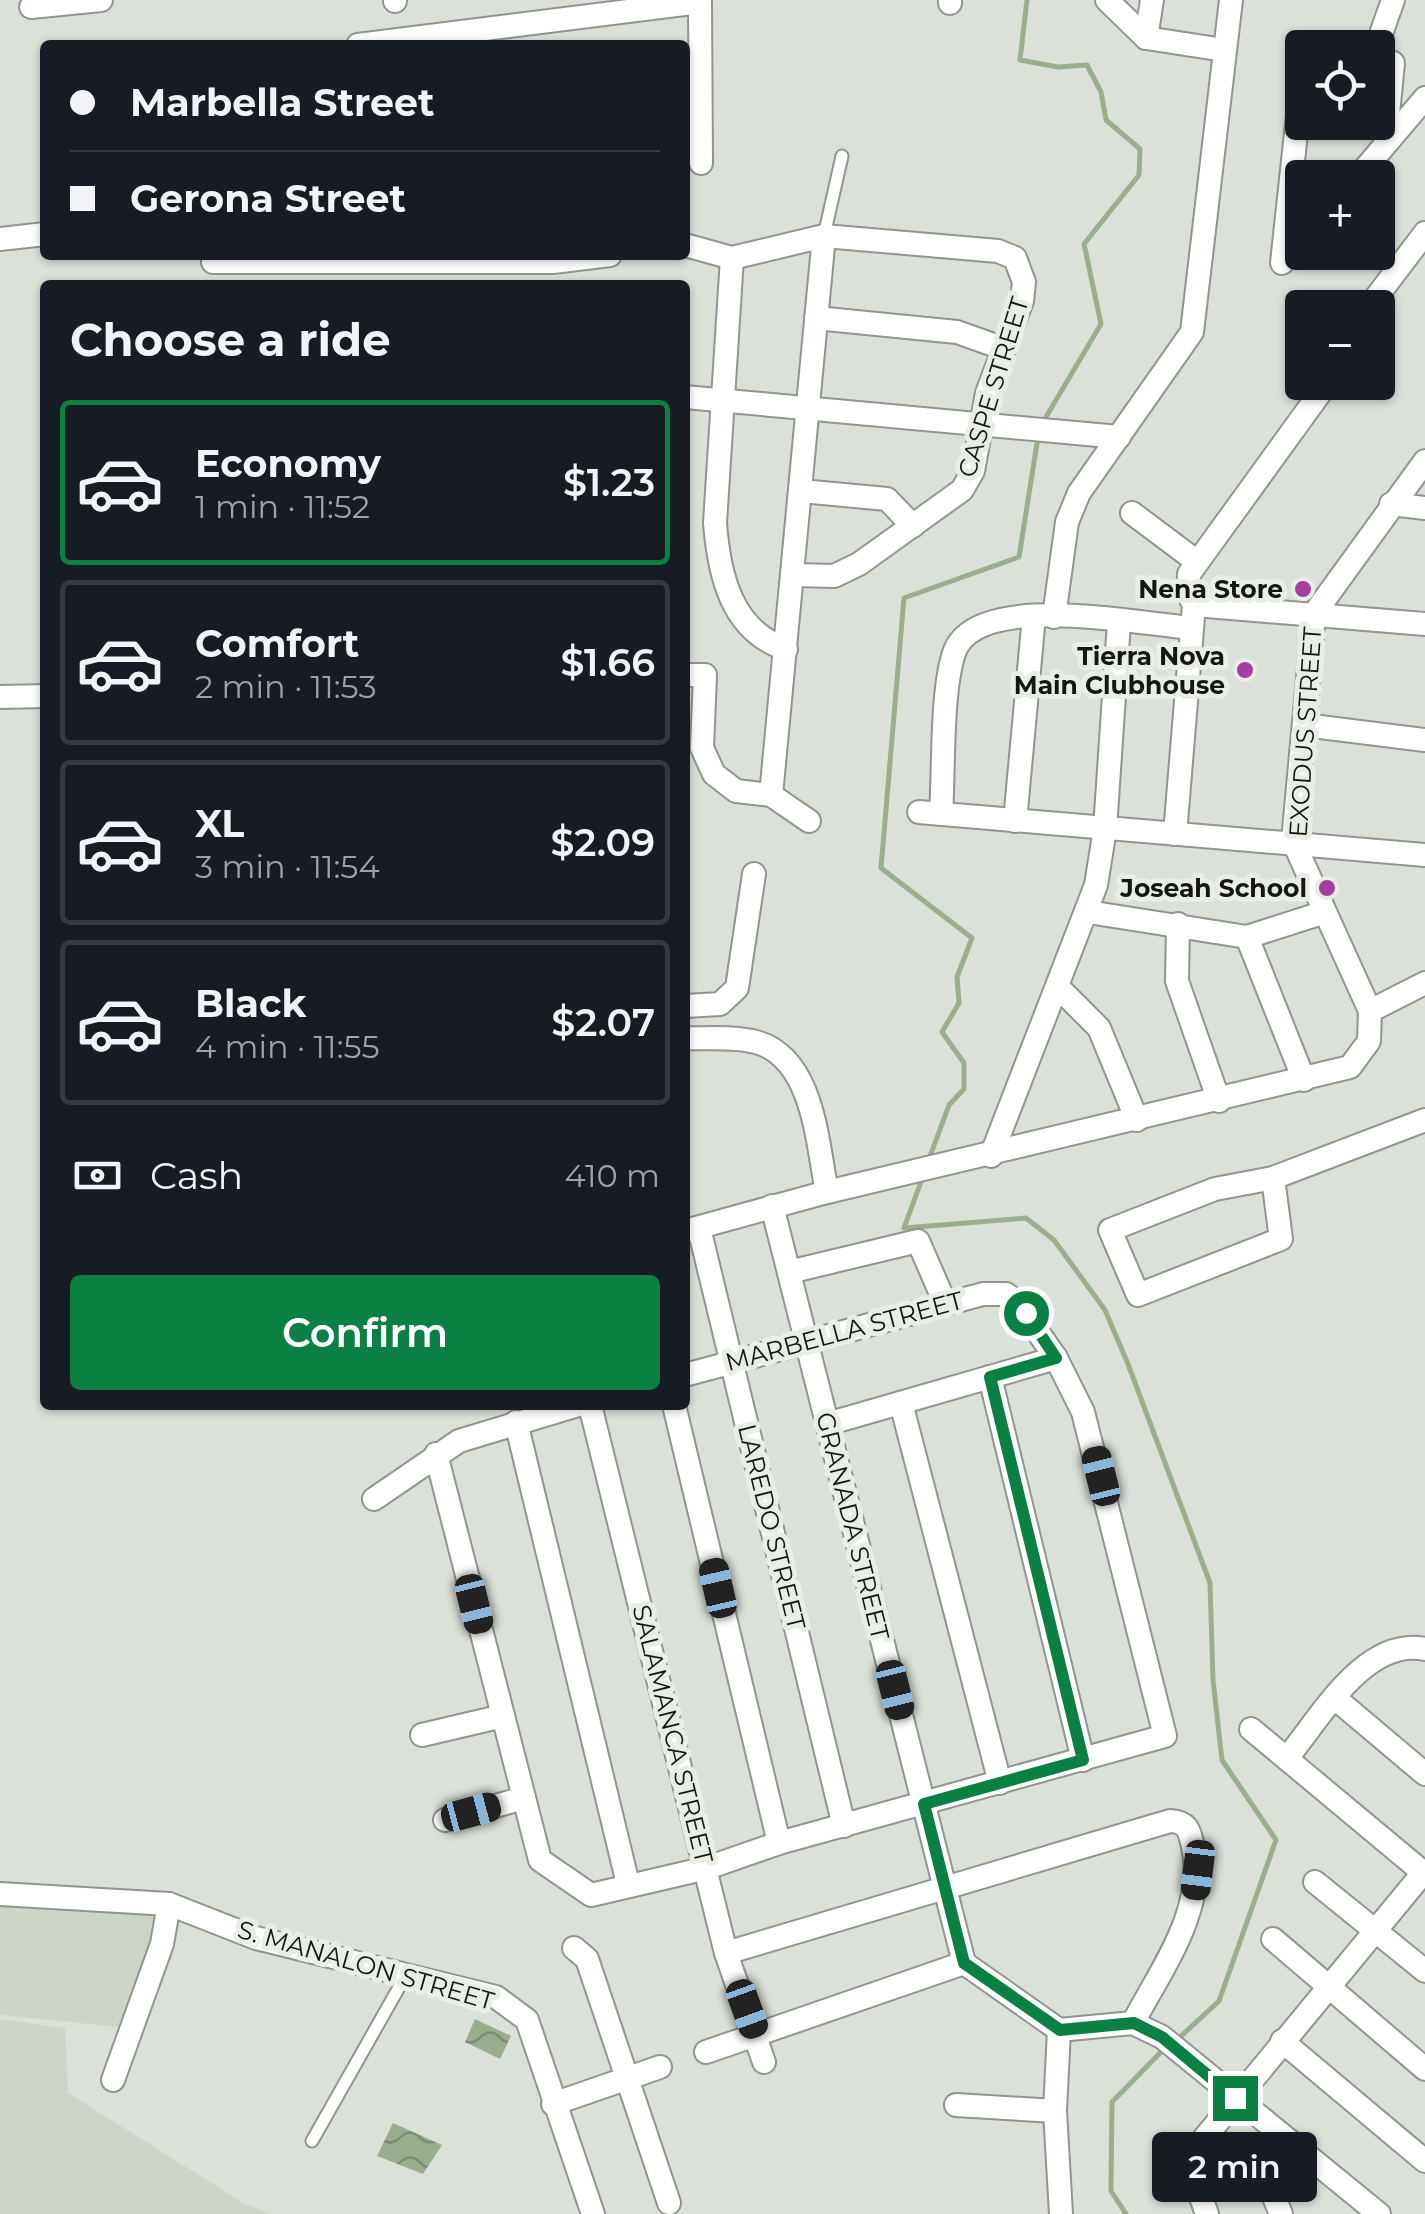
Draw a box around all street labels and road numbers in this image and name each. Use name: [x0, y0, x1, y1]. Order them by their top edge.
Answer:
street label: CASPE STREET: [951, 293, 1035, 481]
street label: EXODUS STREET: [1283, 625, 1327, 838]
street label: MARBELLA STREET: [722, 1285, 967, 1377]
street label: GRANADA STREET: [810, 1409, 896, 1644]
street label: LAREDO STREET: [732, 1421, 812, 1634]
street label: SALAMANCA STREET: [626, 1602, 720, 1867]
street label: S. MANALON STREET: [234, 1914, 498, 2016]

